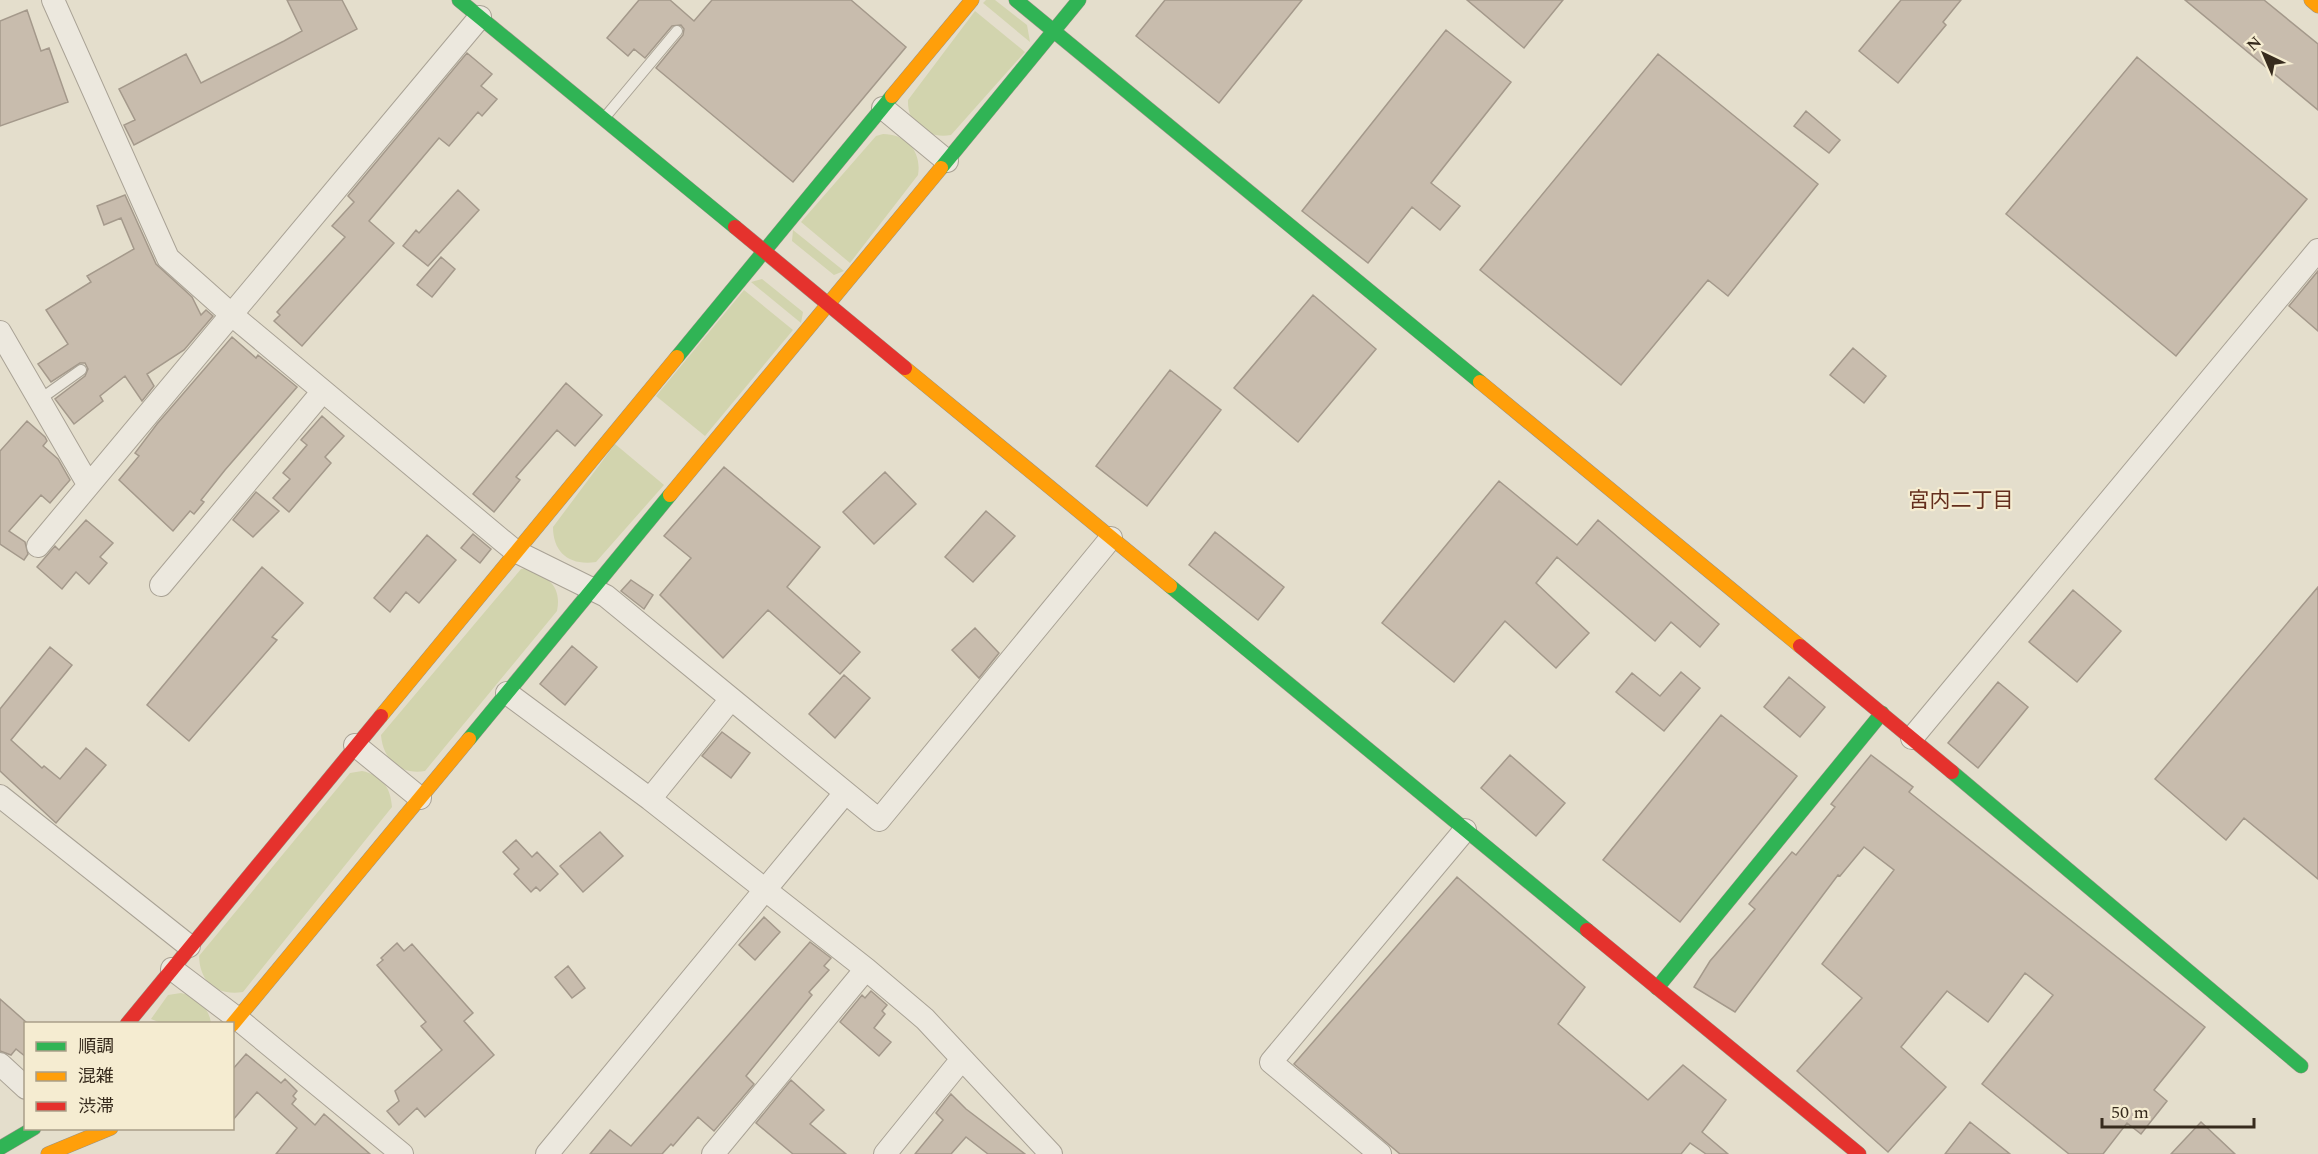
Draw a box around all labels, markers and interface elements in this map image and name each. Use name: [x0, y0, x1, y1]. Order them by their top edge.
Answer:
north arrow: [2234, 24, 2294, 84]
text: N: [2241, 31, 2267, 57]
district label: 宮内二丁目: [1909, 485, 2014, 517]
legend: [24, 1022, 234, 1130]
text: 順調: [78, 1033, 114, 1060]
text: 混雑: [78, 1063, 114, 1090]
scale bar: [2102, 1091, 2254, 1129]
text: 渋滞: [78, 1093, 114, 1120]
text: 50 m: [2111, 1099, 2149, 1126]

